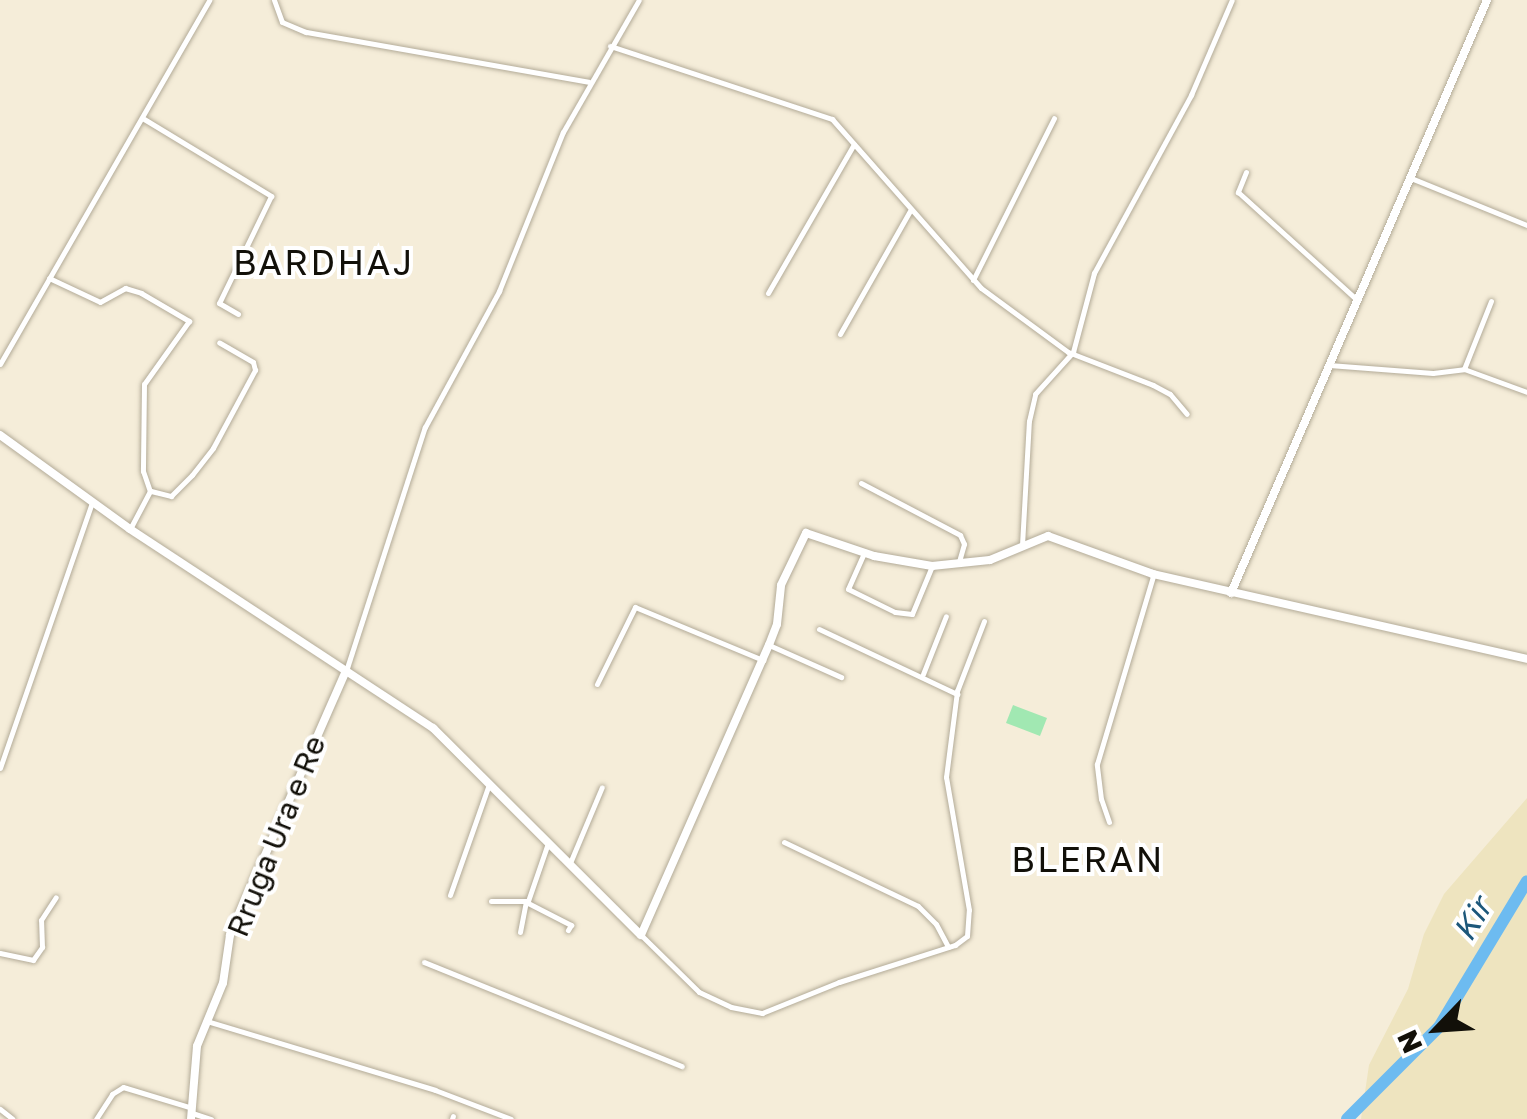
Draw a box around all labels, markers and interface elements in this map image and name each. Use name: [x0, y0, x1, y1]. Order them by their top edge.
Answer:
district label: BARDHAJ: [233, 241, 415, 283]
street label: Rruga Ura e Re: [219, 730, 333, 942]
district label: BLERAN: [1011, 838, 1165, 880]
water label: Kir: [1444, 891, 1500, 947]
north arrow: [1387, 979, 1487, 1079]
text: N: [1390, 1025, 1429, 1059]

